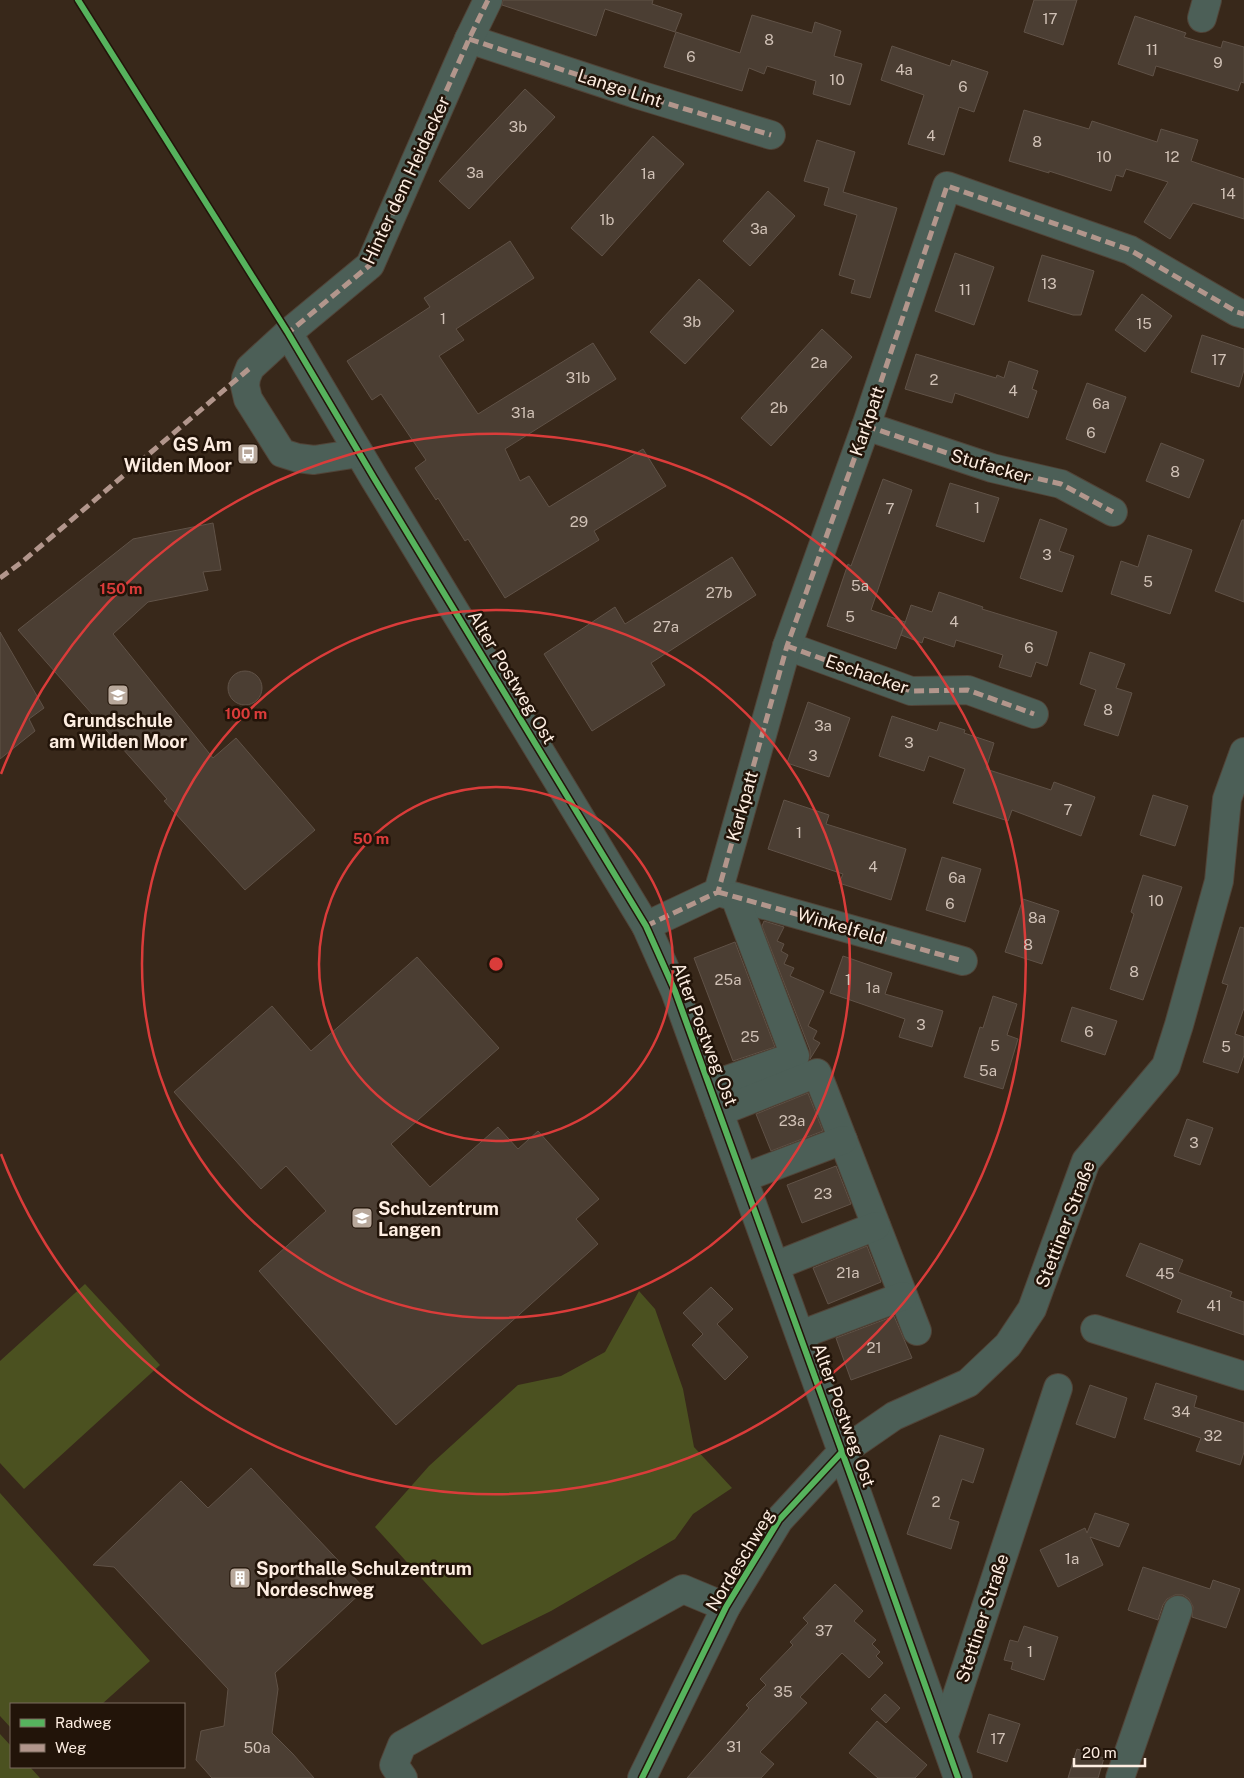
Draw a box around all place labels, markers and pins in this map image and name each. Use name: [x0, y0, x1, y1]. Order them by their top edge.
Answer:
place label: GS Am Wilden Moor: [124, 434, 233, 476]
bus stop icon: GS Am Wilden Moor: [236, 442, 260, 466]
school or university icon: Grundschule am Wilden Moor: [106, 683, 130, 707]
place label: Grundschule am Wilden Moor: [49, 710, 188, 752]
centre of rings: [487, 955, 505, 973]
place label: Schulzentrum Langen: [378, 1198, 499, 1240]
school or university icon: Schulzentrum Langen: [350, 1206, 374, 1230]
place label: Sporthalle Schulzentrum Nordeschweg: [256, 1558, 472, 1600]
building icon: Sporthalle Schulzentrum Nordeschweg: [228, 1566, 252, 1590]

